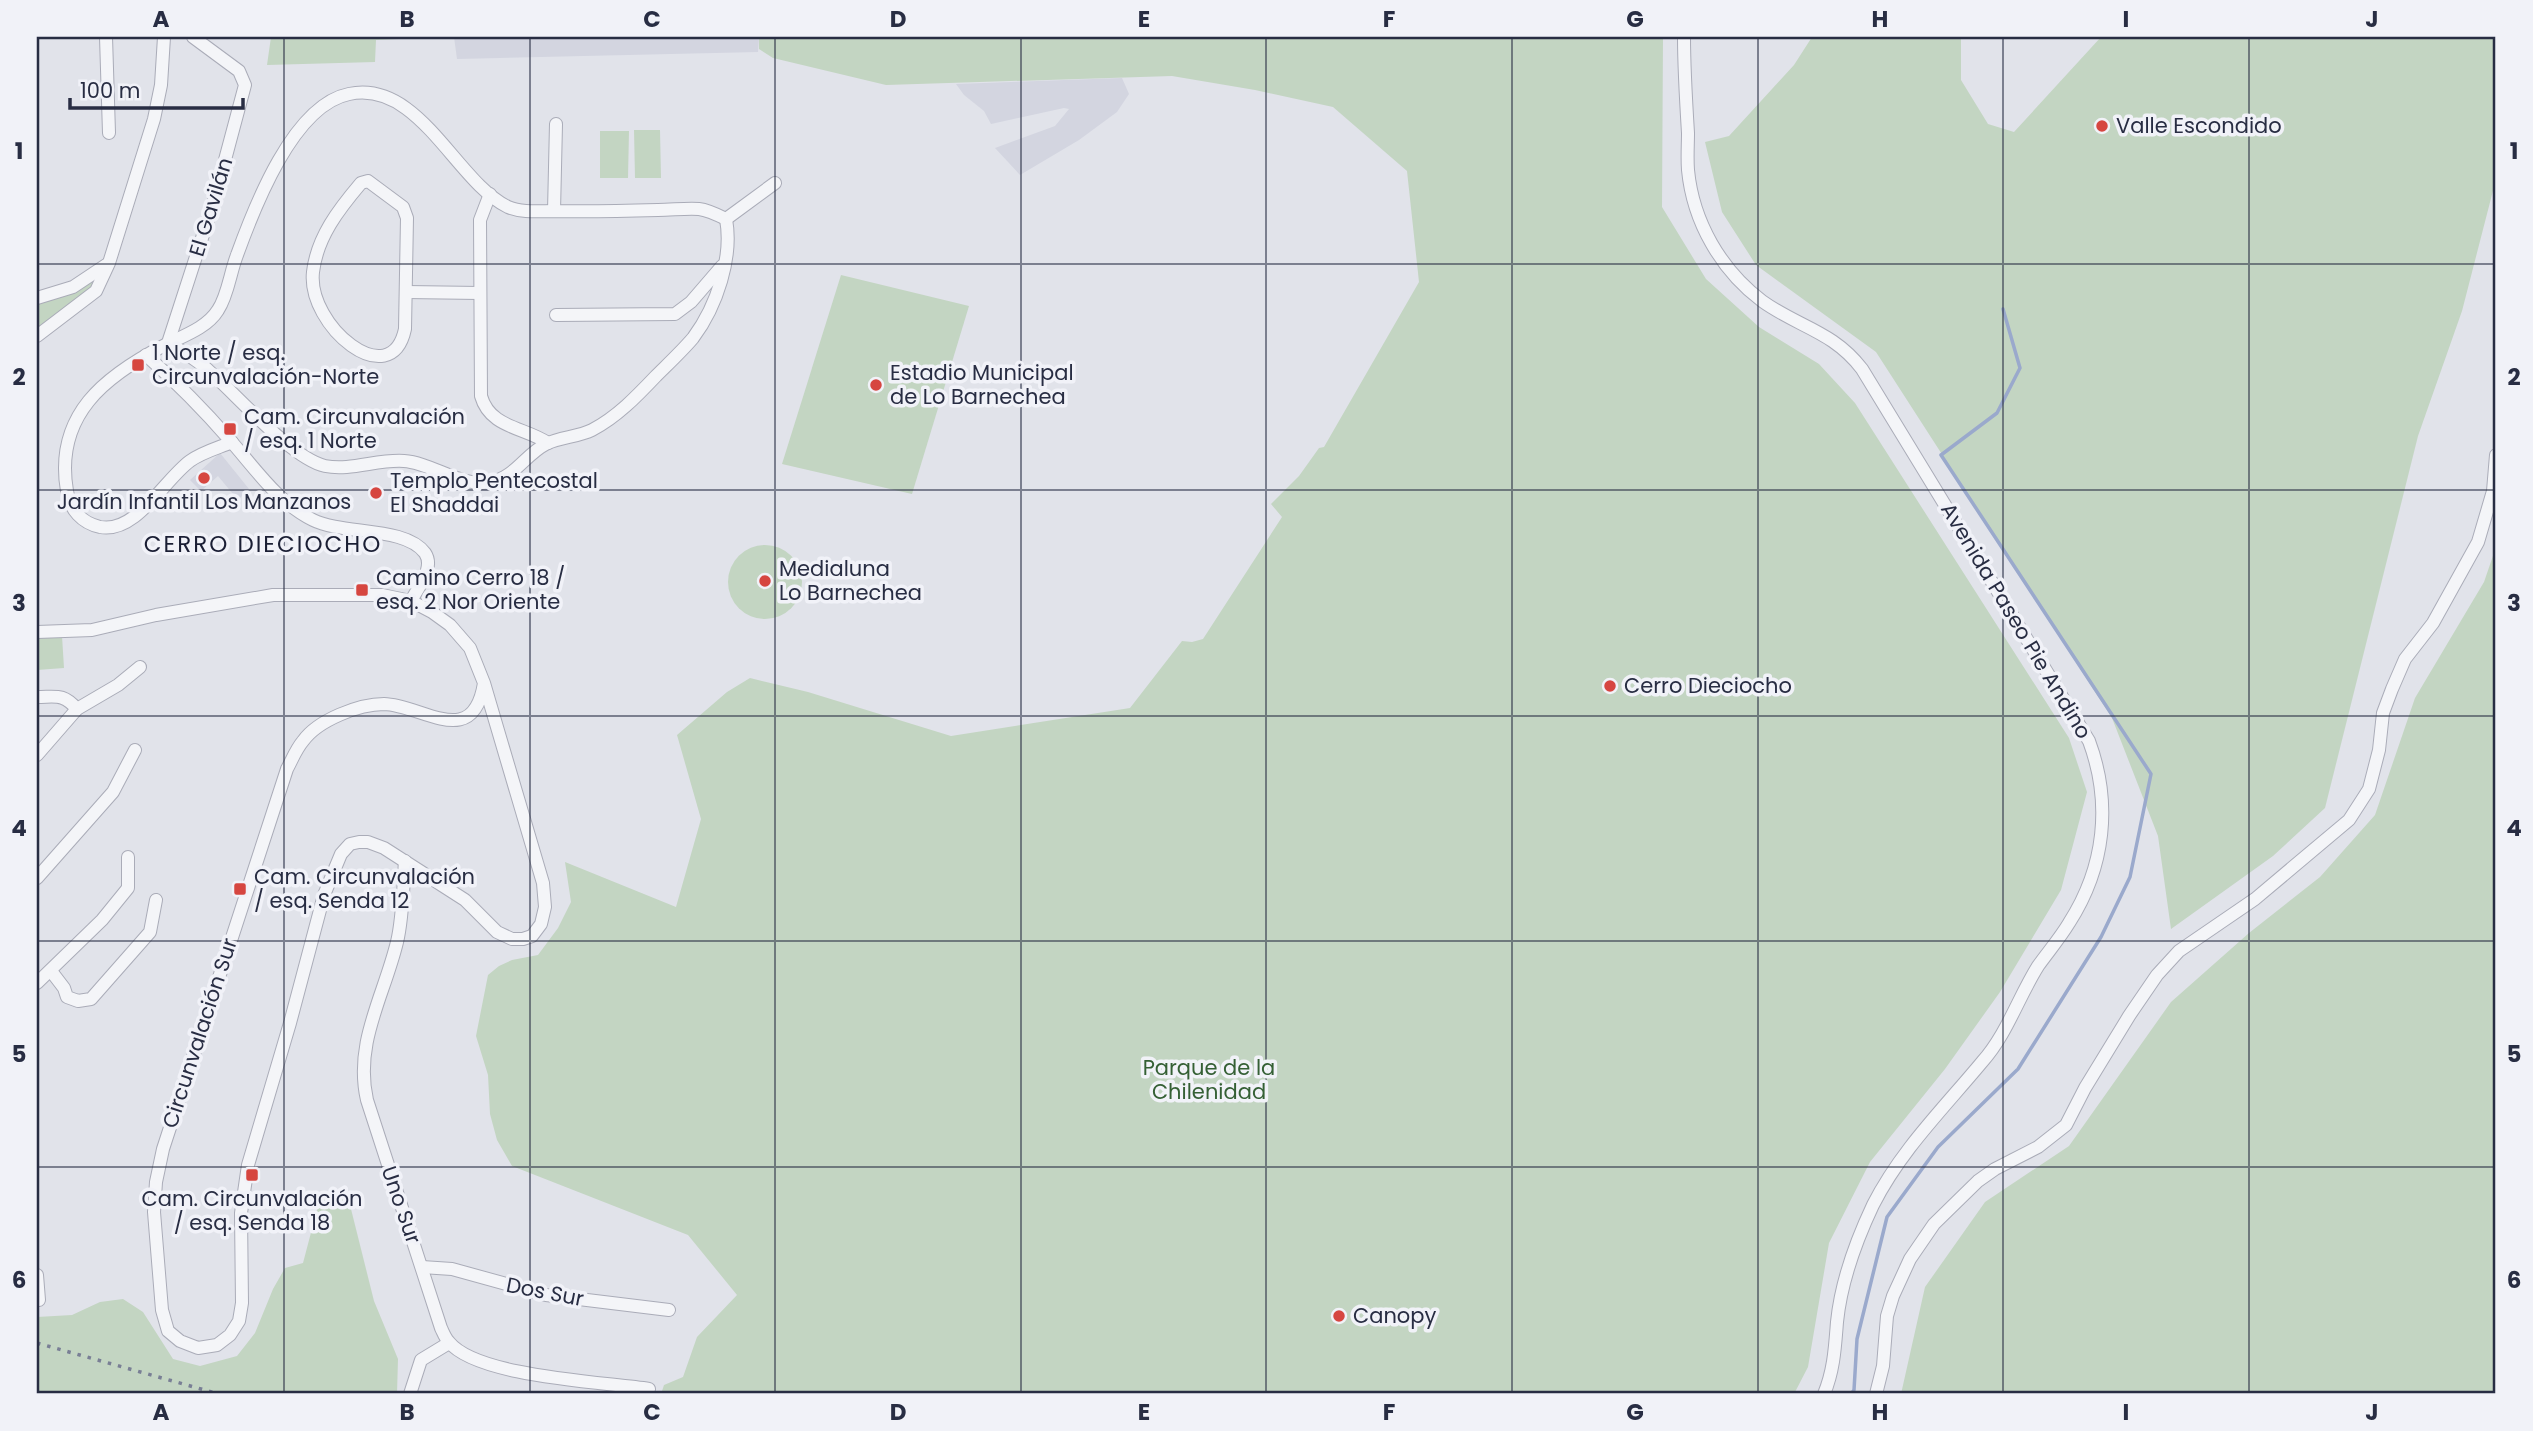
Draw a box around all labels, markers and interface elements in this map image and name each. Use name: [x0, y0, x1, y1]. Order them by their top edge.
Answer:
text: A: [153, 3, 170, 35]
text: B: [399, 3, 415, 35]
text: C: [643, 3, 661, 35]
text: D: [890, 3, 906, 35]
text: E: [1138, 3, 1150, 35]
text: F: [1383, 3, 1395, 35]
text: G: [1626, 3, 1644, 35]
text: H: [1872, 3, 1888, 35]
text: I: [2123, 3, 2129, 35]
text: J: [2365, 3, 2379, 35]
scale bar: [70, 66, 243, 110]
text: 100 m: [80, 76, 140, 105]
place label: Valle Escondido: [2116, 111, 2282, 140]
marker: Valle Escondido: [2094, 118, 2110, 134]
text: 1: [15, 135, 23, 167]
text: 1: [2510, 135, 2518, 167]
street label: El Gavilán: [182, 154, 239, 260]
place label: 1 Norte / esq. Circunvalación-Norte: [152, 338, 379, 391]
marker: 1 Norte / esq. Circunvalación-Norte: [130, 357, 146, 373]
place label: Estadio Municipal de Lo Barnechea: [890, 358, 1074, 411]
text: 2: [12, 361, 26, 393]
text: 2: [2507, 361, 2521, 393]
marker: Estadio Municipal de Lo Barnechea: [868, 377, 884, 393]
place label: Cam. Circunvalación / esq. 1 Norte: [244, 402, 465, 455]
marker: Cam. Circunvalación / esq. 1 Norte: [222, 421, 238, 437]
place label: Templo Pentecostal El Shaddai: [390, 466, 598, 519]
marker: Jardín Infantil Los Manzanos: [196, 470, 212, 486]
marker: Templo Pentecostal El Shaddai: [368, 485, 384, 501]
place label: Jardín Infantil Los Manzanos: [57, 487, 351, 516]
street label: Avenida Paseo Pie Andino: [1934, 497, 2099, 744]
district label: CERRO DIECIOCHO: [144, 528, 382, 560]
place label: Medialuna Lo Barnechea: [779, 554, 922, 607]
place label: Camino Cerro 18 / esq. 2 Nor Oriente: [376, 563, 565, 616]
marker: Medialuna Lo Barnechea: [757, 573, 773, 589]
marker: Camino Cerro 18 / esq. 2 Nor Oriente: [354, 582, 370, 598]
text: 3: [12, 587, 26, 619]
text: 3: [2507, 587, 2521, 619]
place label: Cerro Dieciocho: [1624, 671, 1792, 700]
marker: Cerro Dieciocho: [1602, 678, 1618, 694]
text: 4: [11, 812, 27, 844]
text: 4: [2506, 812, 2522, 844]
place label: Cam. Circunvalación / esq. Senda 12: [254, 862, 475, 915]
marker: Cam. Circunvalación / esq. Senda 12: [232, 881, 248, 897]
street label: Circunvalación Sur: [155, 934, 244, 1132]
text: 5: [12, 1038, 26, 1070]
text: 5: [2507, 1038, 2521, 1070]
park label: Parque de la Chilenidad: [1143, 1053, 1275, 1106]
street label: Uno Sur: [375, 1162, 428, 1248]
marker: Cam. Circunvalación / esq. Senda 18: [244, 1167, 260, 1183]
place label: Cam. Circunvalación / esq. Senda 18: [141, 1184, 363, 1237]
text: 6: [12, 1264, 26, 1296]
text: 6: [2507, 1264, 2521, 1296]
street label: Dos Sur: [504, 1270, 587, 1313]
place label: Canopy: [1353, 1301, 1436, 1330]
marker: Canopy: [1331, 1308, 1347, 1324]
text: A: [153, 1396, 170, 1428]
text: B: [399, 1396, 415, 1428]
text: C: [643, 1396, 661, 1428]
text: D: [890, 1396, 906, 1428]
text: E: [1138, 1396, 1150, 1428]
text: F: [1383, 1396, 1395, 1428]
text: G: [1626, 1396, 1644, 1428]
text: H: [1872, 1396, 1888, 1428]
text: I: [2123, 1396, 2129, 1428]
text: J: [2365, 1396, 2379, 1428]

